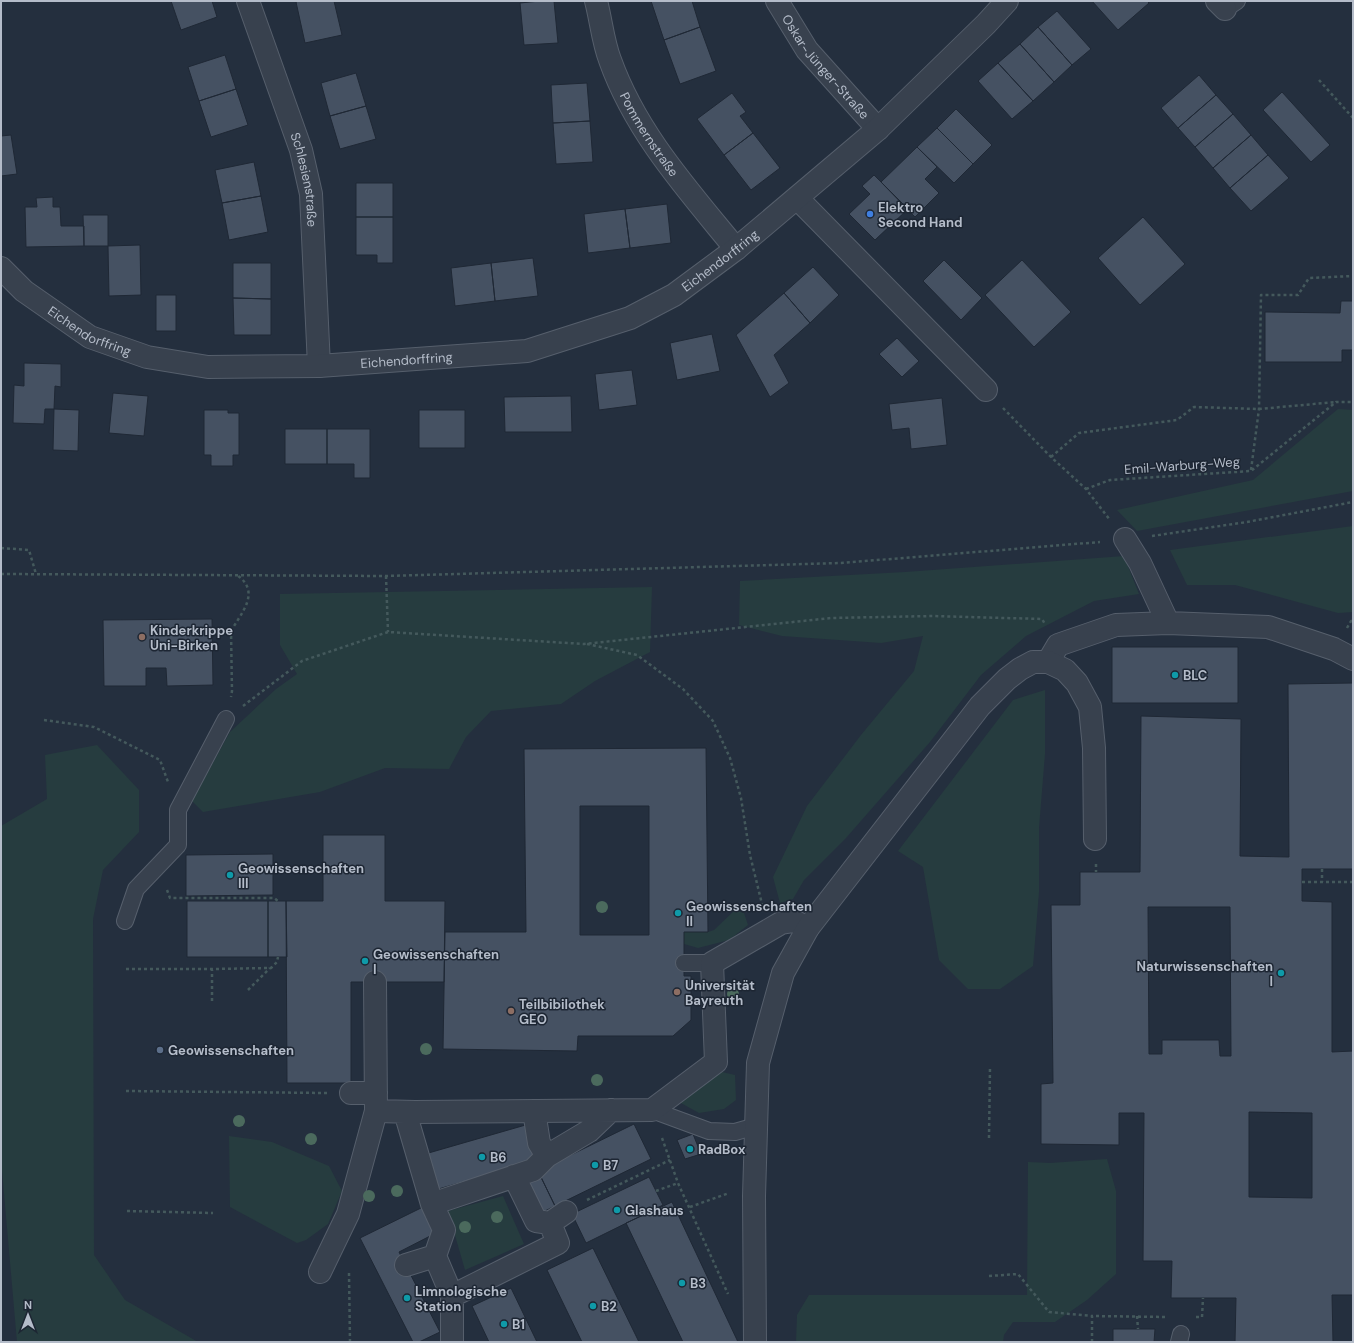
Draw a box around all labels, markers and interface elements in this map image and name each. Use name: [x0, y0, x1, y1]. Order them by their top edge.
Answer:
street label: Oskar-Jünger-Straße: [778, 11, 873, 123]
street label: Pommernstraße: [616, 90, 682, 180]
street label: Schlesienstraße: [286, 130, 321, 227]
place label: Elektro Second Hand: [878, 199, 963, 231]
marker: Elektro Second Hand: [865, 209, 875, 219]
street label: Eichendorffring: [678, 226, 762, 296]
street label: Eichendorffring: [44, 302, 133, 360]
street label: Eichendorffring: [360, 348, 453, 372]
street label: Emil-Warburg-Weg: [1124, 453, 1240, 478]
place label: Kinderkrippe Uni-Birken: [150, 622, 233, 654]
marker: Kinderkrippe Uni-Birken: [137, 632, 147, 642]
place label: BLC: [1183, 667, 1207, 684]
marker: BLC: [1170, 670, 1180, 680]
place label: Geowissenschaften III: [238, 860, 364, 892]
marker: Geowissenschaften III: [225, 870, 235, 880]
place label: Geowissenschaften II: [686, 898, 812, 930]
marker: Geowissenschaften II: [673, 908, 683, 918]
place label: Geowissenschaften I: [373, 946, 499, 978]
marker: Geowissenschaften I: [360, 956, 370, 966]
place label: Naturwissenschaften I: [1137, 958, 1273, 990]
marker: Naturwissenschaften I: [1276, 968, 1286, 978]
place label: Universität Bayreuth: [685, 977, 755, 1009]
marker: Universität Bayreuth: [672, 987, 682, 997]
place label: Teilbibilothek GEO: [519, 996, 605, 1028]
marker: Teilbibilothek GEO: [506, 1006, 516, 1016]
place label: Geowissenschaften: [168, 1042, 294, 1059]
marker: Geowissenschaften: [155, 1045, 165, 1055]
place label: RadBox: [698, 1141, 746, 1158]
marker: RadBox: [685, 1144, 695, 1154]
place label: B6: [490, 1149, 507, 1166]
marker: B6: [477, 1152, 487, 1162]
place label: B7: [603, 1157, 618, 1174]
marker: B7: [590, 1160, 600, 1170]
place label: Glashaus: [625, 1202, 684, 1219]
marker: Glashaus: [612, 1205, 622, 1215]
place label: B3: [690, 1275, 706, 1292]
marker: B3: [677, 1278, 687, 1288]
place label: Limnologische Station: [415, 1283, 507, 1315]
marker: Limnologische Station: [402, 1293, 412, 1303]
north arrow: [8, 1295, 48, 1335]
text: N: [24, 1298, 32, 1312]
place label: B2: [601, 1298, 617, 1315]
marker: B2: [588, 1301, 598, 1311]
place label: B1: [512, 1316, 525, 1333]
marker: B1: [499, 1319, 509, 1329]

